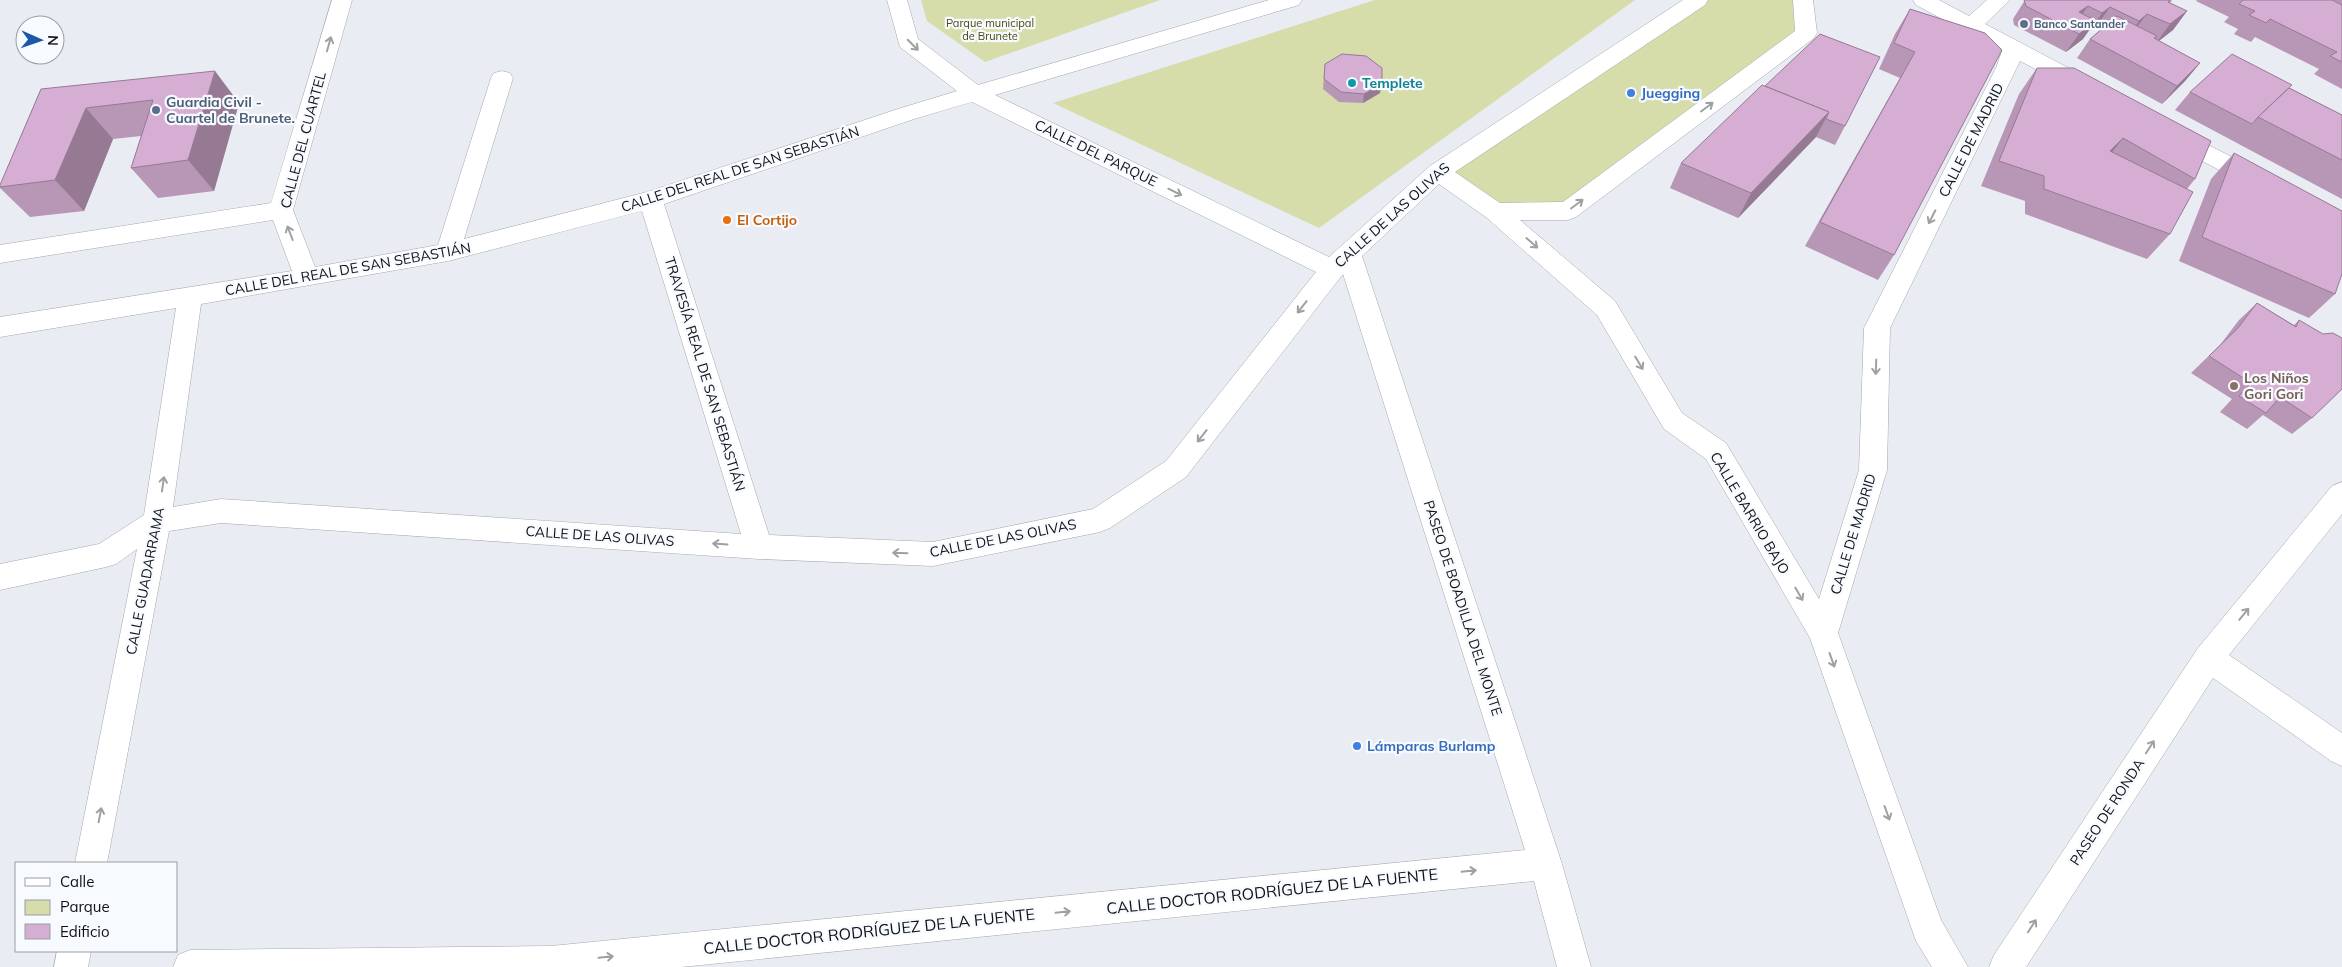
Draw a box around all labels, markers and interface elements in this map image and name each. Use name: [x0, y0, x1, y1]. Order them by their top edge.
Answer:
north arrow: [15, 15, 65, 65]
park label: Parque municipal de Brunete: [946, 16, 1034, 43]
place label: Banco Santander: [2034, 17, 2126, 31]
marker: Banco Santander: [2018, 18, 2030, 30]
text: N: [44, 35, 62, 46]
one-way arrow: [325, 36, 335, 52]
one-way arrow: [907, 39, 919, 51]
street label: CALLE DEL CUARTEL: [276, 69, 330, 210]
place label: Templete: [1362, 74, 1423, 92]
marker: Templete: [1346, 77, 1358, 89]
street label: CALLE DE MADRID: [1934, 80, 2008, 200]
place label: Juegging: [1641, 84, 1700, 102]
marker: Juegging: [1625, 87, 1637, 99]
place label: Guardia Civil - Cuartel de Brunete.: [166, 93, 295, 127]
one-way arrow: [1700, 102, 1714, 112]
marker: Guardia Civil - Cuartel de Brunete.: [150, 104, 162, 116]
street label: CALLE DEL PARQUE: [1032, 116, 1160, 190]
street label: CALLE DEL REAL DE SAN SEBASTIÁN: [619, 122, 861, 216]
street label: CALLE DE LAS OLIVAS: [1331, 158, 1454, 272]
one-way arrow: [1167, 188, 1182, 197]
one-way arrow: [1570, 199, 1584, 209]
one-way arrow: [1927, 210, 1937, 225]
place label: El Cortijo: [737, 211, 797, 229]
marker: El Cortijo: [721, 214, 733, 226]
one-way arrow: [285, 225, 294, 241]
street label: CALLE DEL REAL DE SAN SEBASTIÁN: [224, 238, 472, 300]
one-way arrow: [1525, 238, 1538, 249]
street label: TRAVESÍA REAL DE SAN SEBASTIÁN: [661, 255, 749, 493]
one-way arrow: [1296, 301, 1307, 314]
one-way arrow: [1634, 356, 1644, 370]
one-way arrow: [1871, 358, 1880, 374]
place label: Los Niños Gori Gori: [2244, 369, 2309, 403]
marker: Los Niños Gori Gori: [2228, 380, 2240, 392]
one-way arrow: [1196, 429, 1207, 442]
street label: CALLE BARRIO BAJO: [1706, 449, 1794, 577]
street label: CALLE DE MADRID: [1826, 471, 1880, 597]
one-way arrow: [158, 476, 168, 492]
street label: PASEO DE BOADILLA DEL MONTE: [1420, 498, 1506, 718]
street label: CALLE GUADARRAMA: [122, 505, 168, 656]
street label: CALLE DE LAS OLIVAS: [928, 515, 1078, 561]
street label: CALLE DE LAS OLIVAS: [525, 522, 675, 550]
one-way arrow: [712, 539, 728, 549]
one-way arrow: [892, 548, 908, 557]
one-way arrow: [1795, 586, 1805, 600]
one-way arrow: [2239, 608, 2250, 621]
one-way arrow: [1828, 652, 1837, 667]
place label: Lámparas Burlamp: [1367, 737, 1496, 755]
marker: Lámparas Burlamp: [1351, 740, 1363, 752]
one-way arrow: [2146, 740, 2156, 754]
street label: PASEO DE RONDA: [2066, 755, 2149, 869]
one-way arrow: [1883, 805, 1892, 820]
one-way arrow: [96, 808, 105, 824]
legend: [15, 862, 178, 952]
street label: CALLE DOCTOR RODRÍGUEZ DE LA FUENTE: [1105, 864, 1439, 918]
one-way arrow: [1461, 866, 1477, 876]
text: Calle: [60, 872, 94, 891]
text: Parque: [60, 897, 110, 916]
street label: CALLE DOCTOR RODRÍGUEZ DE LA FUENTE: [702, 904, 1036, 958]
one-way arrow: [1055, 907, 1071, 916]
one-way arrow: [2028, 920, 2038, 934]
text: Edificio: [60, 922, 110, 941]
one-way arrow: [597, 952, 613, 962]

